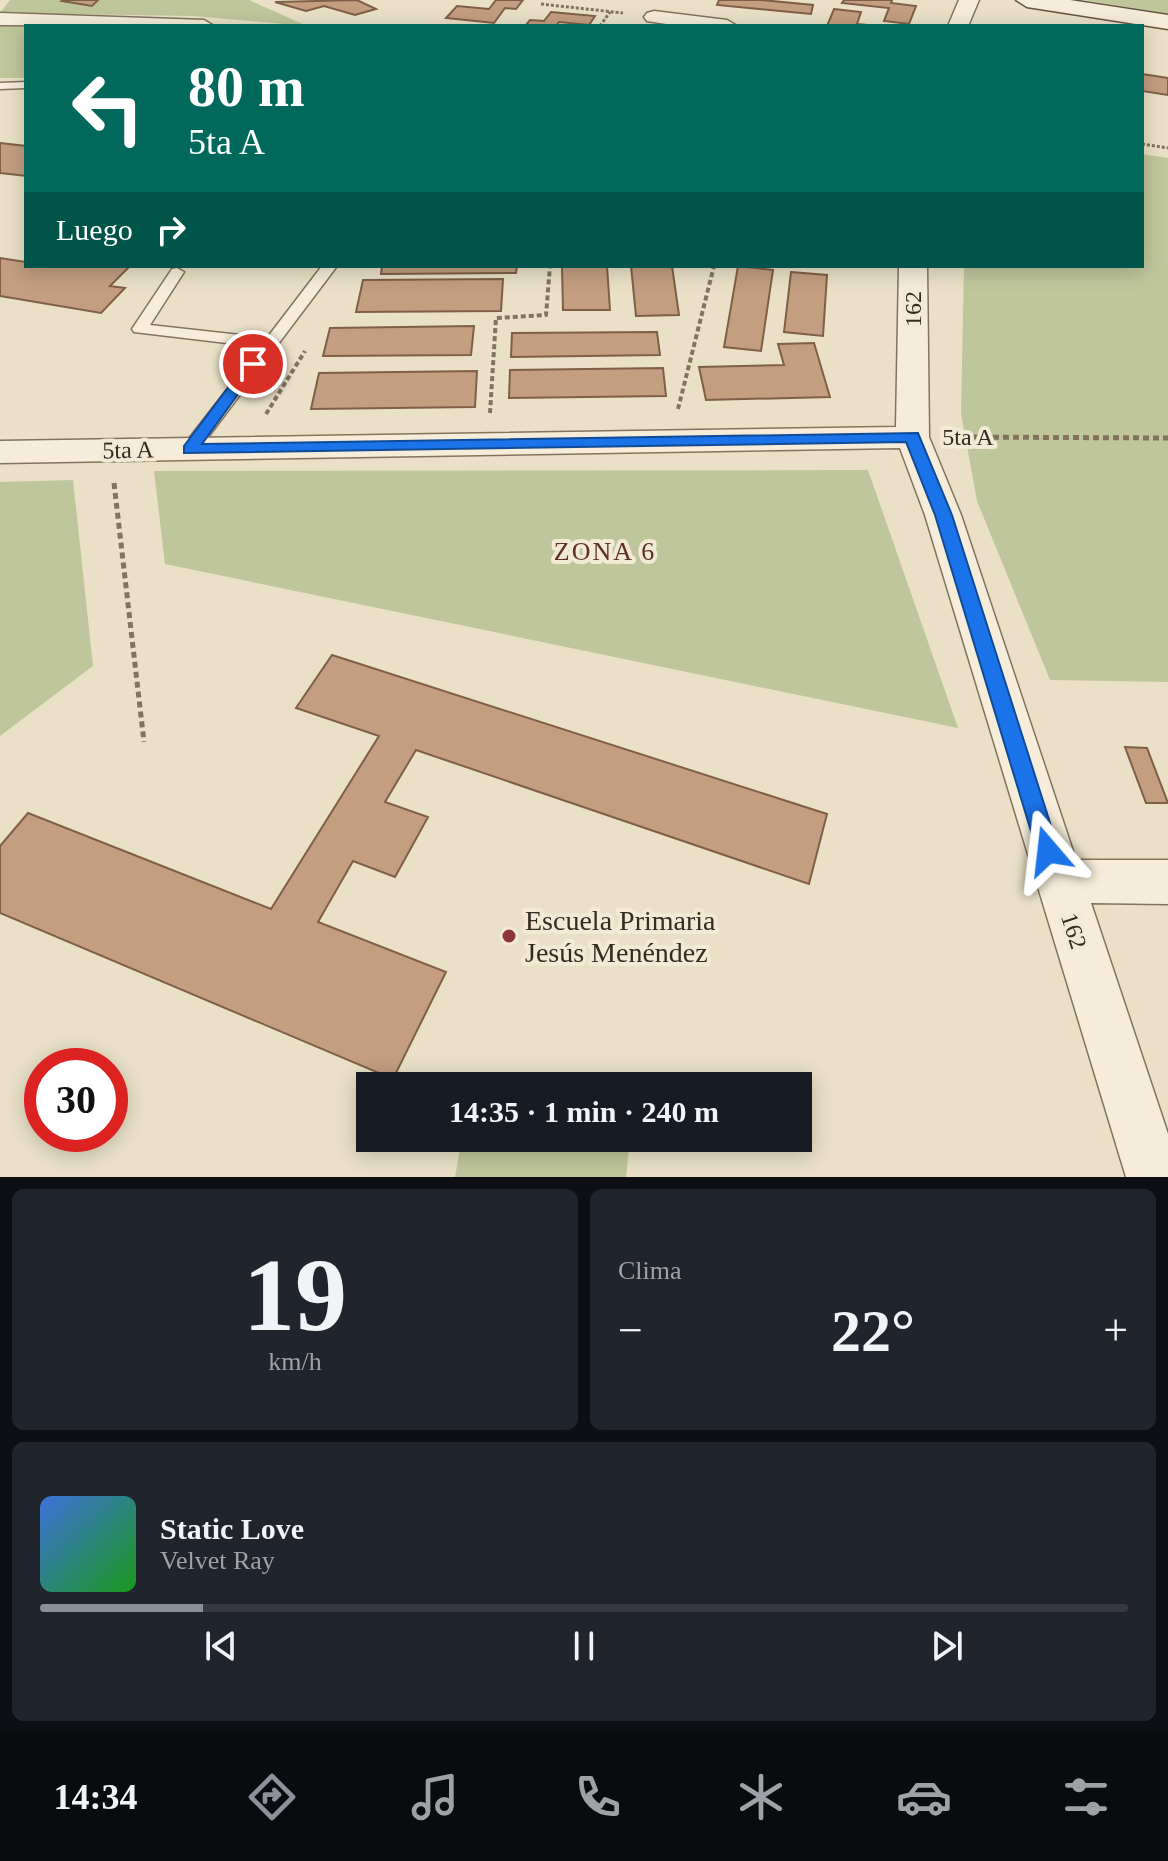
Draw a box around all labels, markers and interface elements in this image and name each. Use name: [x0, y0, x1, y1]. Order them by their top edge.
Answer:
icon: left: [56, 56, 160, 160]
text: 80 m: [188, 56, 305, 118]
text: 5ta A: [188, 122, 265, 162]
icon: right: [149, 208, 193, 252]
text: Luego: [56, 213, 133, 246]
street label: 162: [900, 291, 926, 327]
pin: [219, 330, 287, 398]
icon: arrive: [231, 342, 275, 386]
street label: 5ta A: [942, 424, 994, 450]
street label: 5ta A: [102, 437, 155, 463]
district label: ZONA 6: [554, 537, 656, 566]
position arrow: [1006, 809, 1090, 893]
place label: Escuela Primaria Jesús Menéndez: [525, 905, 716, 968]
street label: 162: [1056, 910, 1092, 952]
marker: Escuela Primaria Jesús Menéndez: [500, 927, 518, 945]
speed limit sign: 30: [24, 1048, 128, 1152]
text: 14:35 · 1 min · 240 m: [449, 1095, 719, 1128]
text: 19: [243, 1237, 347, 1352]
text: Clima: [618, 1256, 682, 1285]
text: 22°: [831, 1298, 915, 1364]
text: −: [618, 1306, 643, 1355]
text: +: [1103, 1306, 1128, 1355]
text: km/h: [268, 1347, 322, 1376]
text: Static Love: [160, 1512, 304, 1545]
text: Velvet Ray: [160, 1546, 275, 1575]
icon: previous: [199, 1624, 243, 1668]
icon: pause: [562, 1624, 606, 1668]
icon: next: [925, 1624, 969, 1668]
icon: directions: [244, 1769, 300, 1825]
icon: music: [407, 1769, 463, 1825]
icon: phone: [570, 1769, 626, 1825]
icon: climate: [733, 1769, 789, 1825]
icon: car: [896, 1769, 952, 1825]
icon: filters: [1058, 1769, 1114, 1825]
text: 14:34: [53, 1777, 137, 1817]

